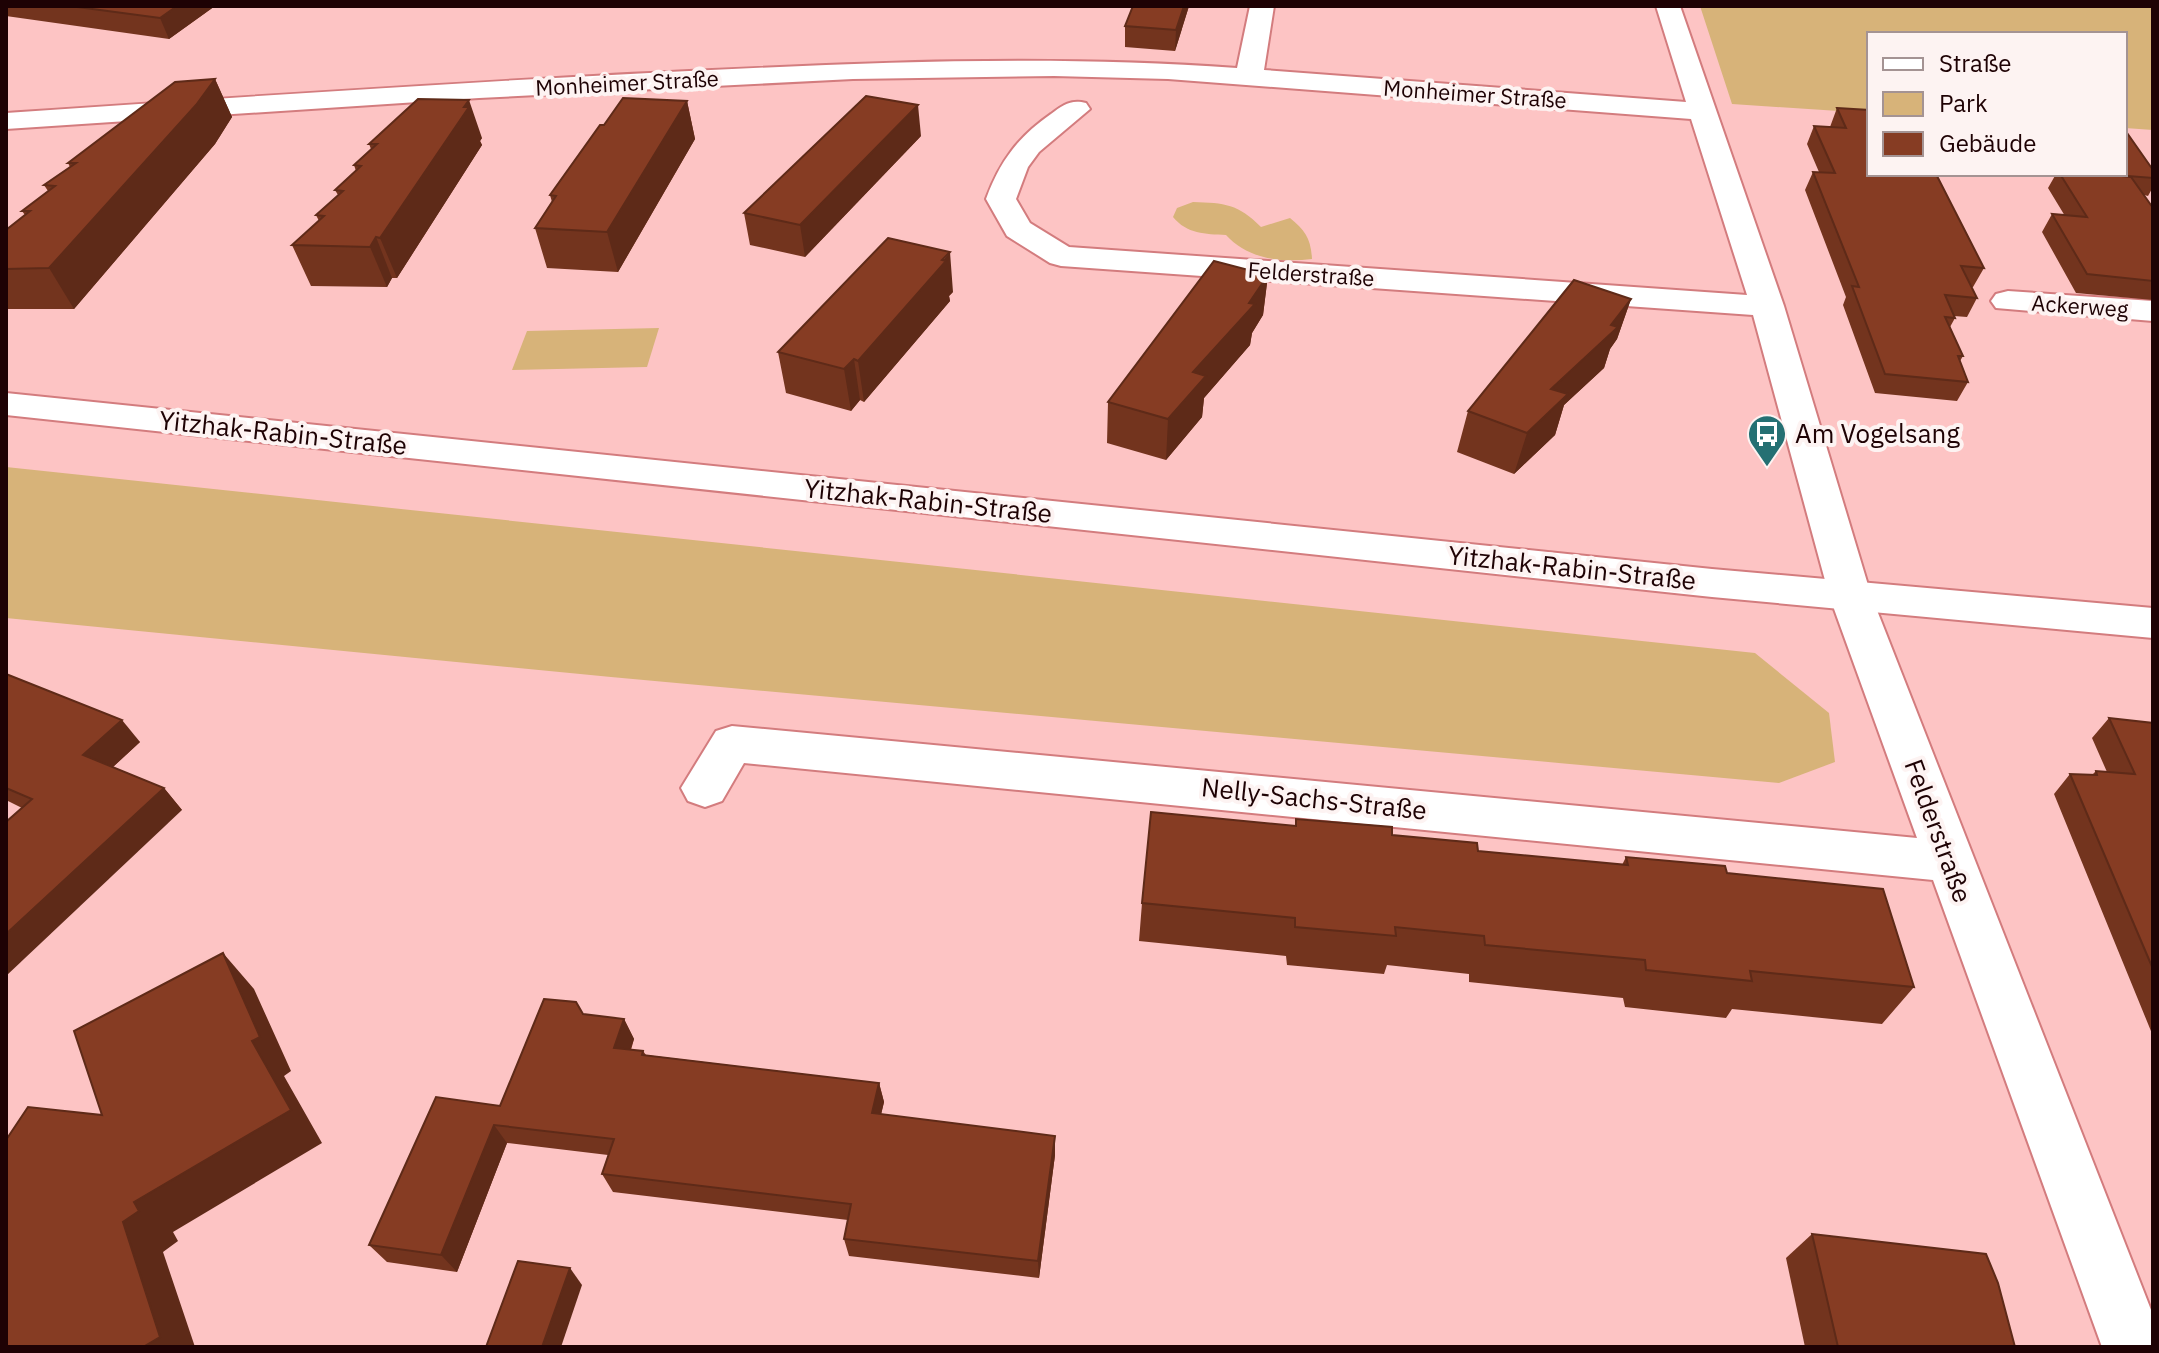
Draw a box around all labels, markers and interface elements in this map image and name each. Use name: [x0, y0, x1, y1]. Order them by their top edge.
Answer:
legend: [1867, 32, 2127, 176]
text: Straße: [1939, 47, 2011, 79]
street label: Monheimer Straße: [534, 63, 719, 102]
street label: Monheimer Straße: [1382, 73, 1568, 114]
text: Park: [1939, 87, 1988, 119]
text: Gebäude: [1939, 127, 2036, 159]
street label: Felderstraße: [1247, 255, 1375, 292]
street label: Ackerweg: [2031, 288, 2130, 323]
street label: Yitzhak-Rabin-Straße: [157, 402, 409, 462]
bus stop icon: Am Vogelsang: [1746, 413, 1788, 468]
place label: Am Vogelsang: [1795, 416, 1960, 450]
street label: Yitzhak-Rabin-Straße: [802, 470, 1054, 530]
street label: Yitzhak-Rabin-Straße: [1446, 537, 1698, 597]
street label: Felderstraße: [1897, 754, 1981, 907]
street label: Nelly-Sachs-Straße: [1200, 769, 1429, 827]

